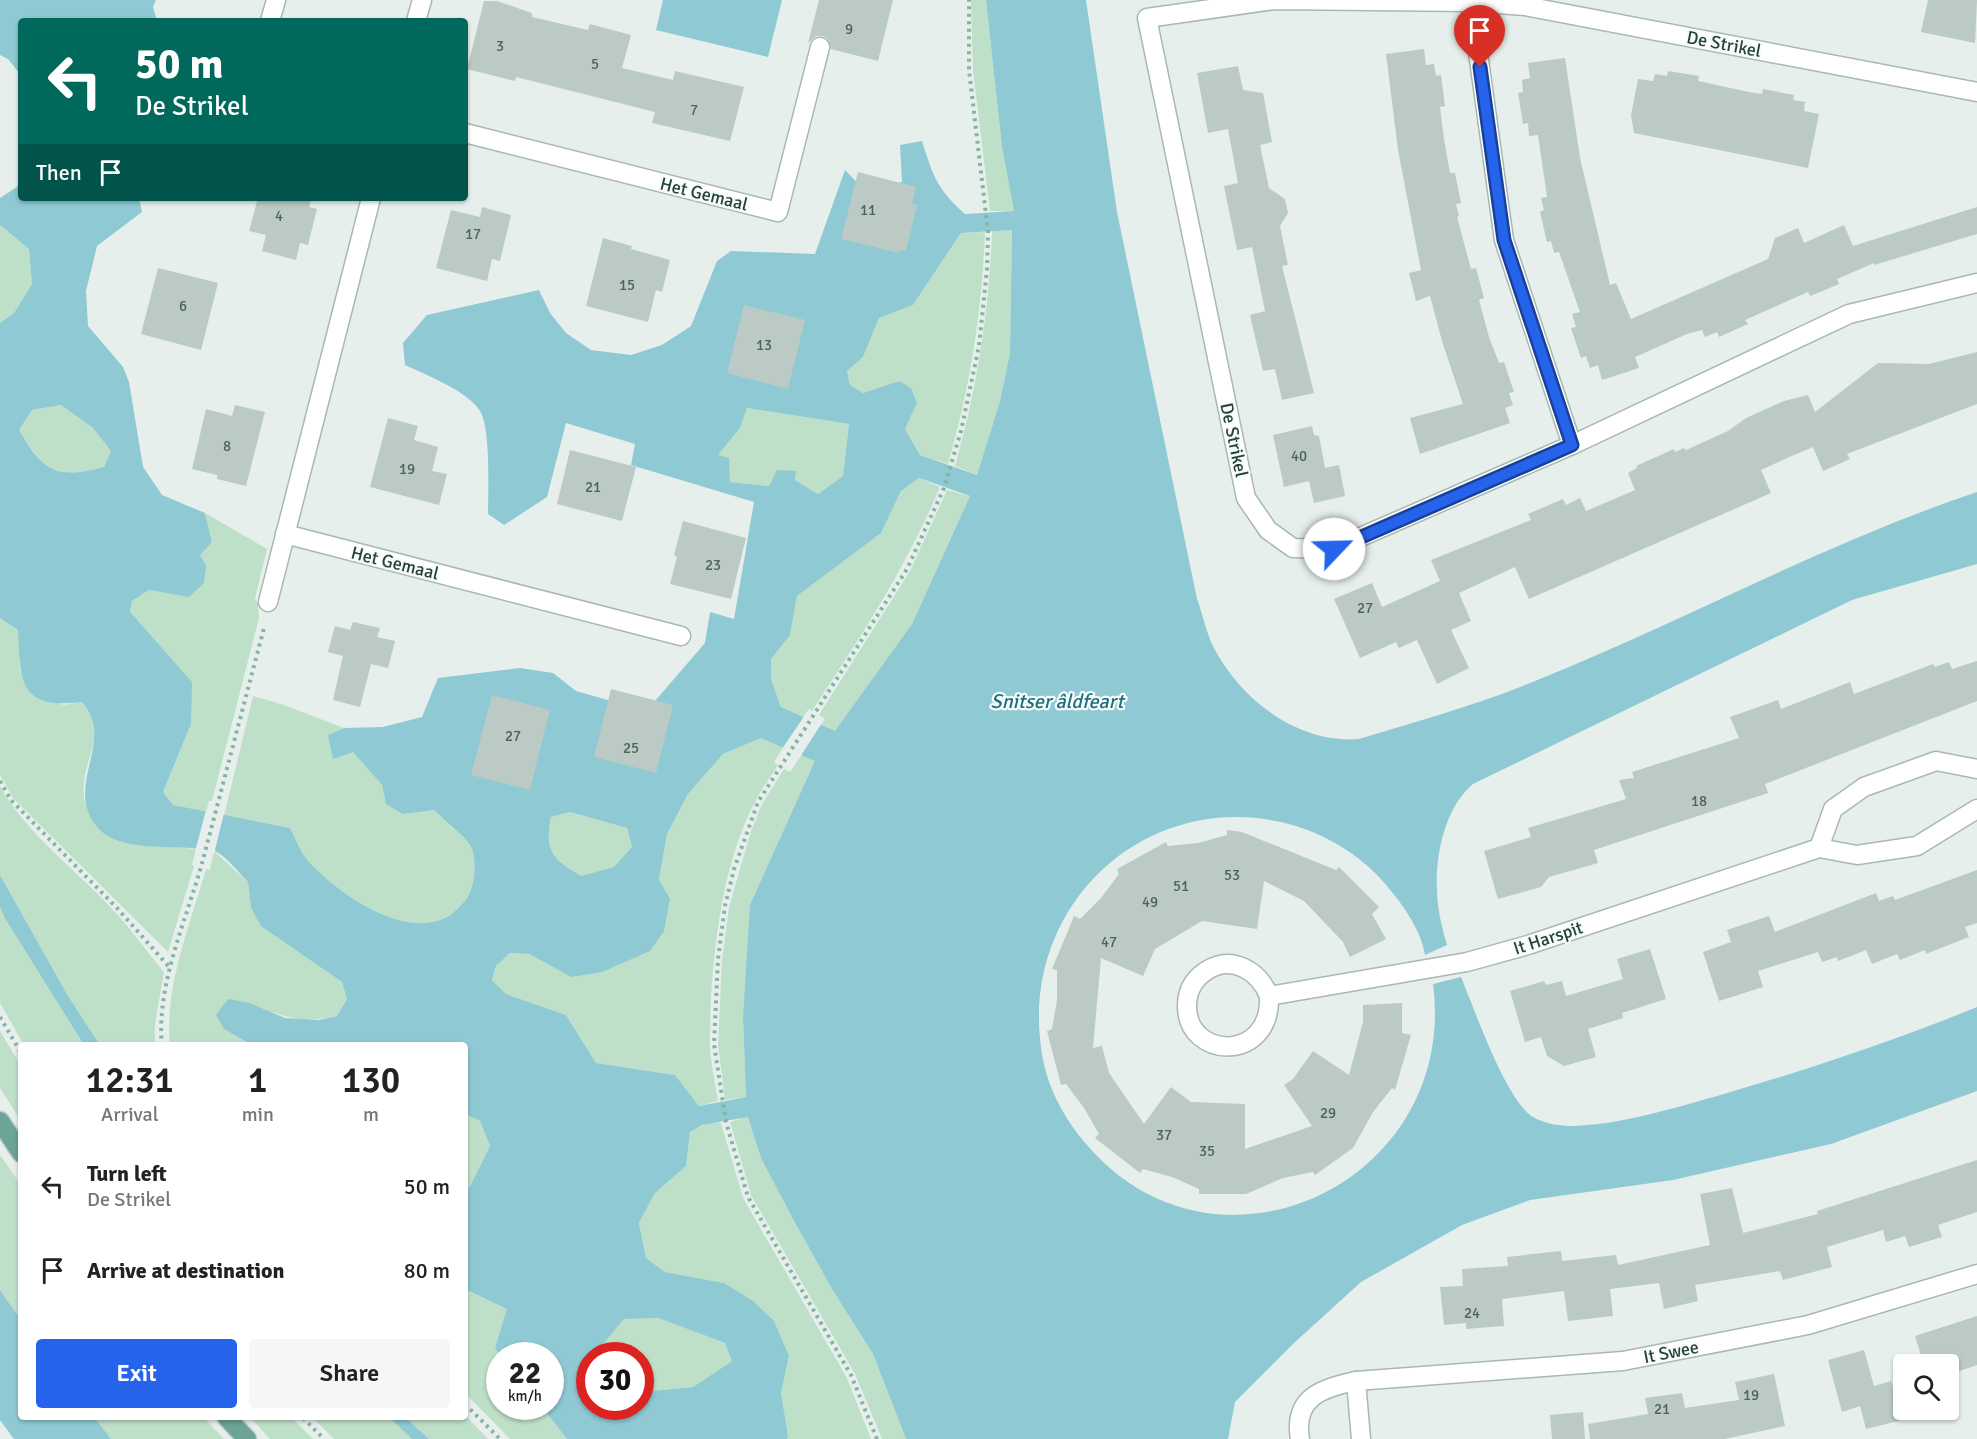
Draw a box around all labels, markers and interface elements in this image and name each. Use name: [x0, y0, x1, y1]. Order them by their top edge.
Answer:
pin: [1454, 5, 1505, 67]
icon: arrive: [1463, 14, 1496, 47]
house number: 9: [845, 20, 853, 38]
street label: De Strikel: [1685, 26, 1763, 62]
house number: 3: [496, 37, 504, 55]
text: 50 m: [135, 39, 224, 90]
icon: left: [36, 42, 114, 120]
house number: 5: [591, 55, 599, 73]
text: De Strikel: [135, 90, 249, 123]
house number: 7: [690, 101, 698, 119]
icon: arrive: [94, 156, 127, 189]
text: Then: [36, 159, 82, 186]
street label: Het Gemaal: [658, 172, 750, 216]
house number: 11: [860, 201, 876, 219]
house number: 4: [275, 207, 283, 225]
house number: 17: [465, 225, 481, 243]
house number: 15: [619, 276, 635, 294]
house number: 6: [179, 297, 187, 315]
house number: 13: [756, 336, 772, 354]
street label: De Strikel: [1215, 401, 1253, 479]
house number: 8: [223, 437, 231, 455]
house number: 40: [1291, 447, 1307, 465]
house number: 19: [399, 460, 415, 478]
house number: 21: [585, 478, 601, 496]
position arrow: [1302, 517, 1366, 581]
street label: Het Gemaal: [349, 541, 441, 585]
house number: 23: [705, 556, 721, 574]
house number: 27: [1357, 599, 1373, 617]
water label: Snitser âldfeart: [991, 689, 1125, 714]
house number: 27: [505, 727, 521, 745]
house number: 25: [623, 739, 639, 757]
house number: 18: [1691, 792, 1707, 810]
house number: 53: [1224, 866, 1240, 884]
house number: 51: [1173, 877, 1189, 895]
house number: 49: [1142, 893, 1158, 911]
street label: It Harspit: [1510, 916, 1586, 960]
house number: 47: [1101, 933, 1117, 951]
text: 12:31: [86, 1058, 174, 1103]
text: 1: [248, 1058, 268, 1103]
text: 130: [342, 1058, 400, 1103]
text: Arrival: [101, 1102, 159, 1127]
text: min: [242, 1102, 274, 1127]
text: m: [363, 1102, 379, 1127]
house number: 29: [1320, 1104, 1336, 1122]
house number: 37: [1156, 1126, 1172, 1144]
house number: 35: [1199, 1142, 1215, 1160]
text: Turn left: [87, 1160, 167, 1187]
icon: left: [36, 1170, 69, 1203]
text: 50 m: [404, 1173, 450, 1200]
text: De Strikel: [87, 1187, 171, 1212]
icon: arrive: [36, 1254, 69, 1287]
text: Arrive at destination: [87, 1257, 284, 1284]
text: 80 m: [404, 1257, 450, 1284]
house number: 24: [1464, 1304, 1480, 1322]
street label: It Swee: [1641, 1336, 1701, 1368]
button: Exit: [36, 1339, 237, 1408]
button: Share: [249, 1339, 450, 1408]
speed limit sign: 30: [576, 1342, 654, 1420]
map controls: [1893, 1354, 1959, 1420]
button: search: [1893, 1354, 1959, 1420]
text: 22: [509, 1355, 541, 1392]
house number: 19: [1743, 1386, 1759, 1404]
text: km/h: [508, 1387, 542, 1405]
house number: 21: [1654, 1400, 1670, 1418]

